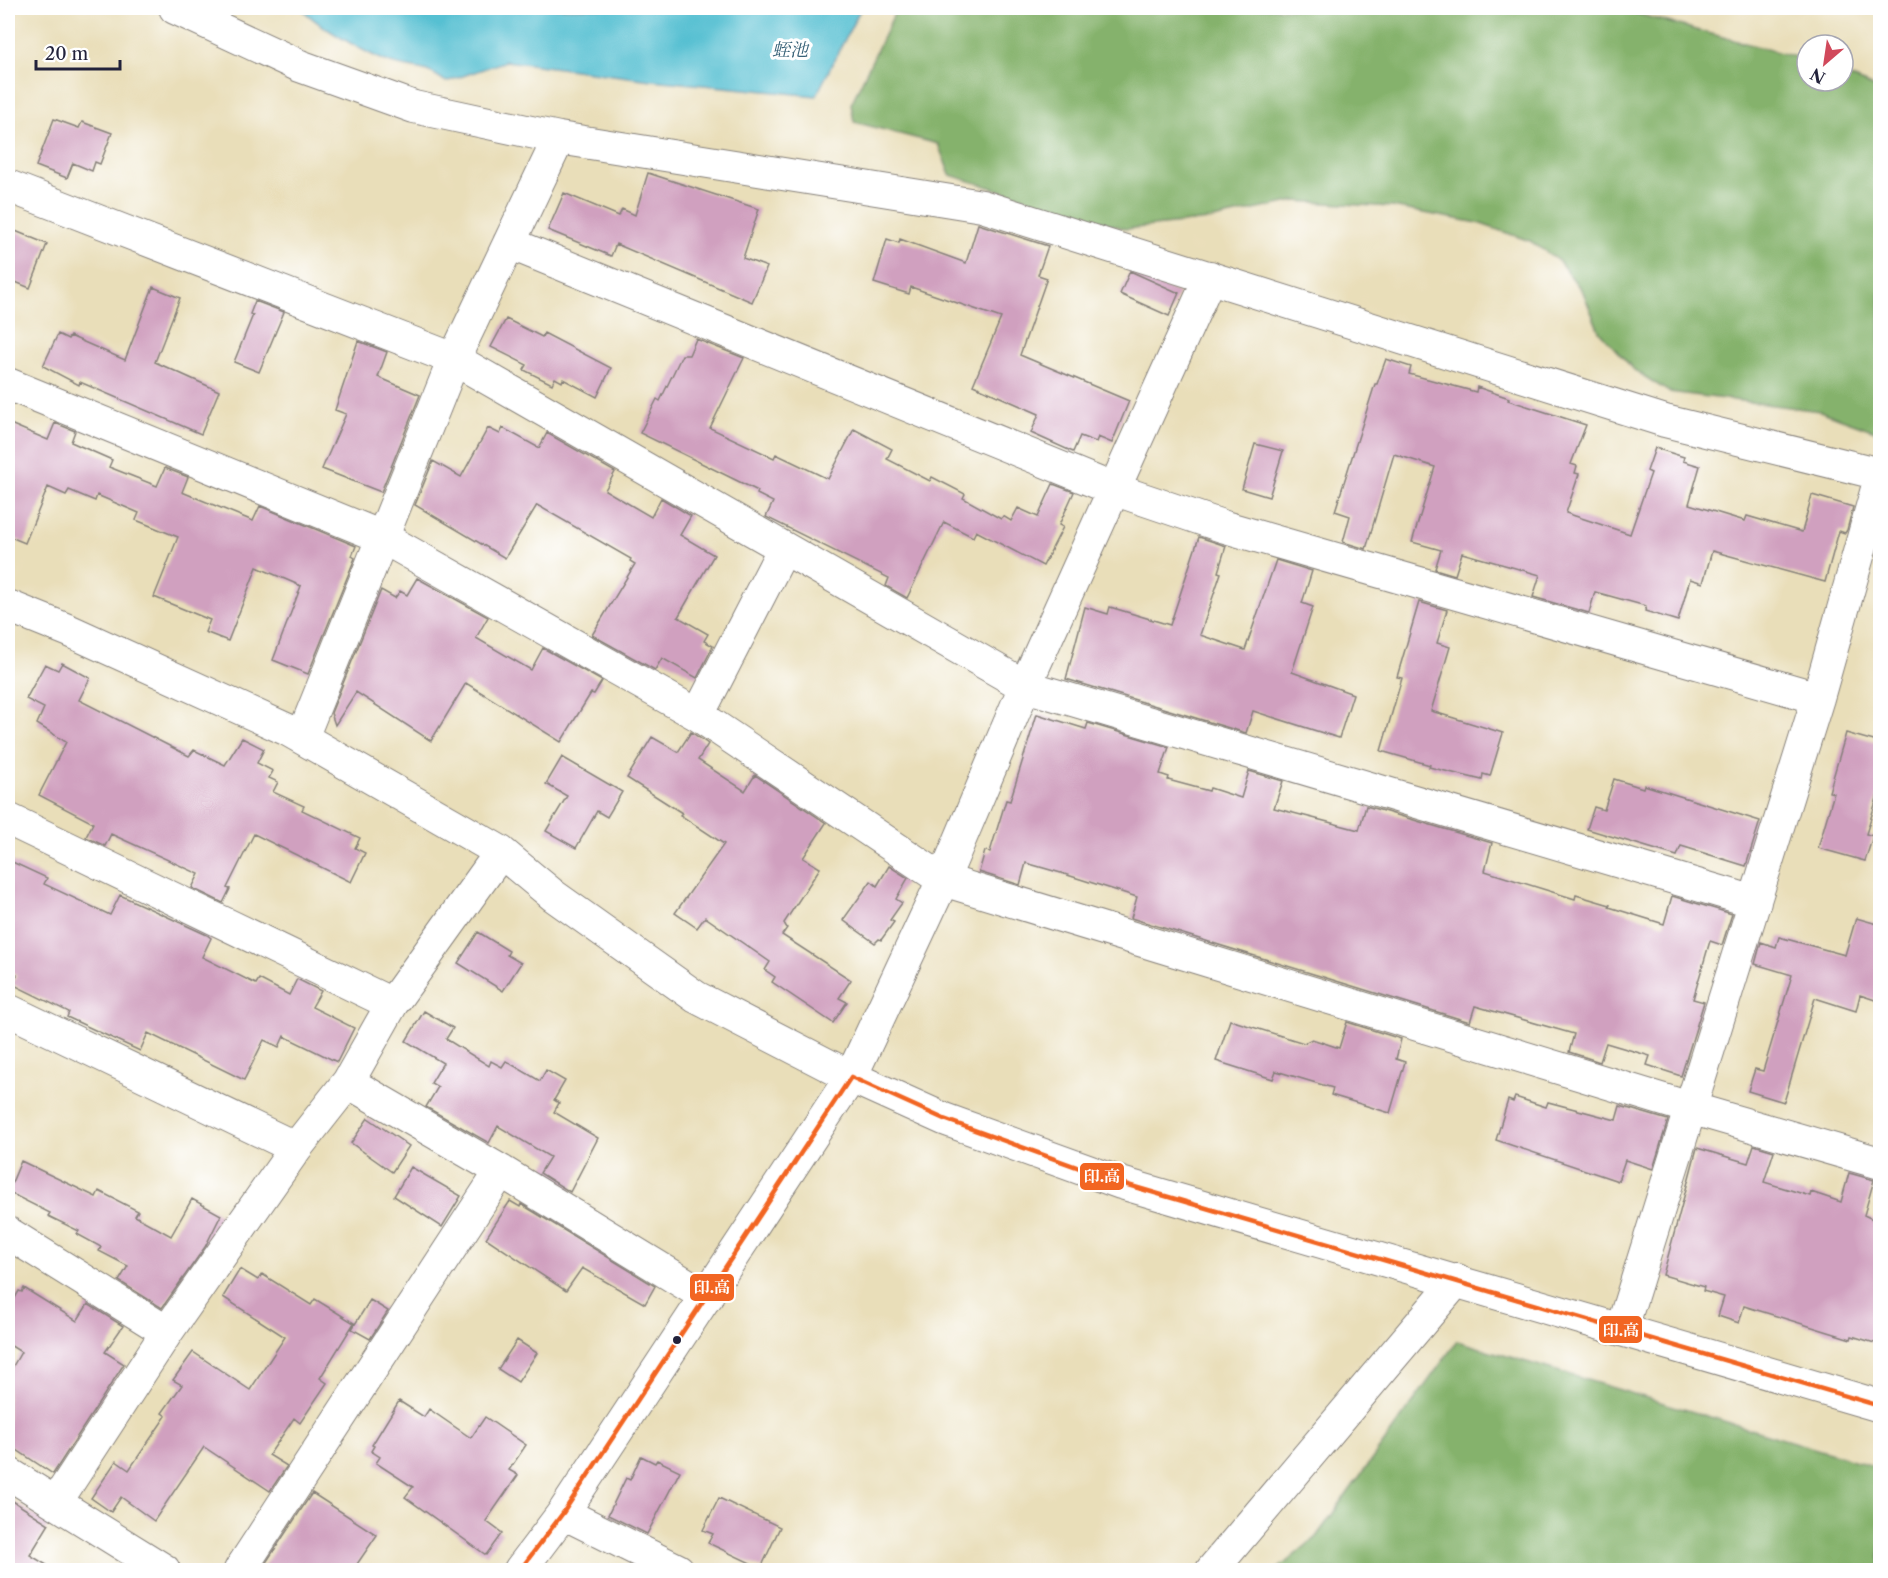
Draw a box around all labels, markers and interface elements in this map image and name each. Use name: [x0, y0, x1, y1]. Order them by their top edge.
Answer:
scale bar: [36, 33, 120, 71]
north arrow: [1795, 33, 1855, 93]
water label: 蛭池: [772, 39, 810, 61]
text: 20 m: [45, 43, 89, 65]
text: N: [1807, 64, 1829, 88]
line badge: 印.高: [1079, 1162, 1125, 1191]
text: 印.高: [1084, 1166, 1120, 1186]
line badge: 印.高: [689, 1273, 735, 1302]
text: 印.高: [694, 1277, 730, 1297]
line badge: 印.高: [1598, 1315, 1643, 1344]
text: 印.高: [1603, 1320, 1639, 1340]
unlabelled marker: [671, 1334, 683, 1346]

